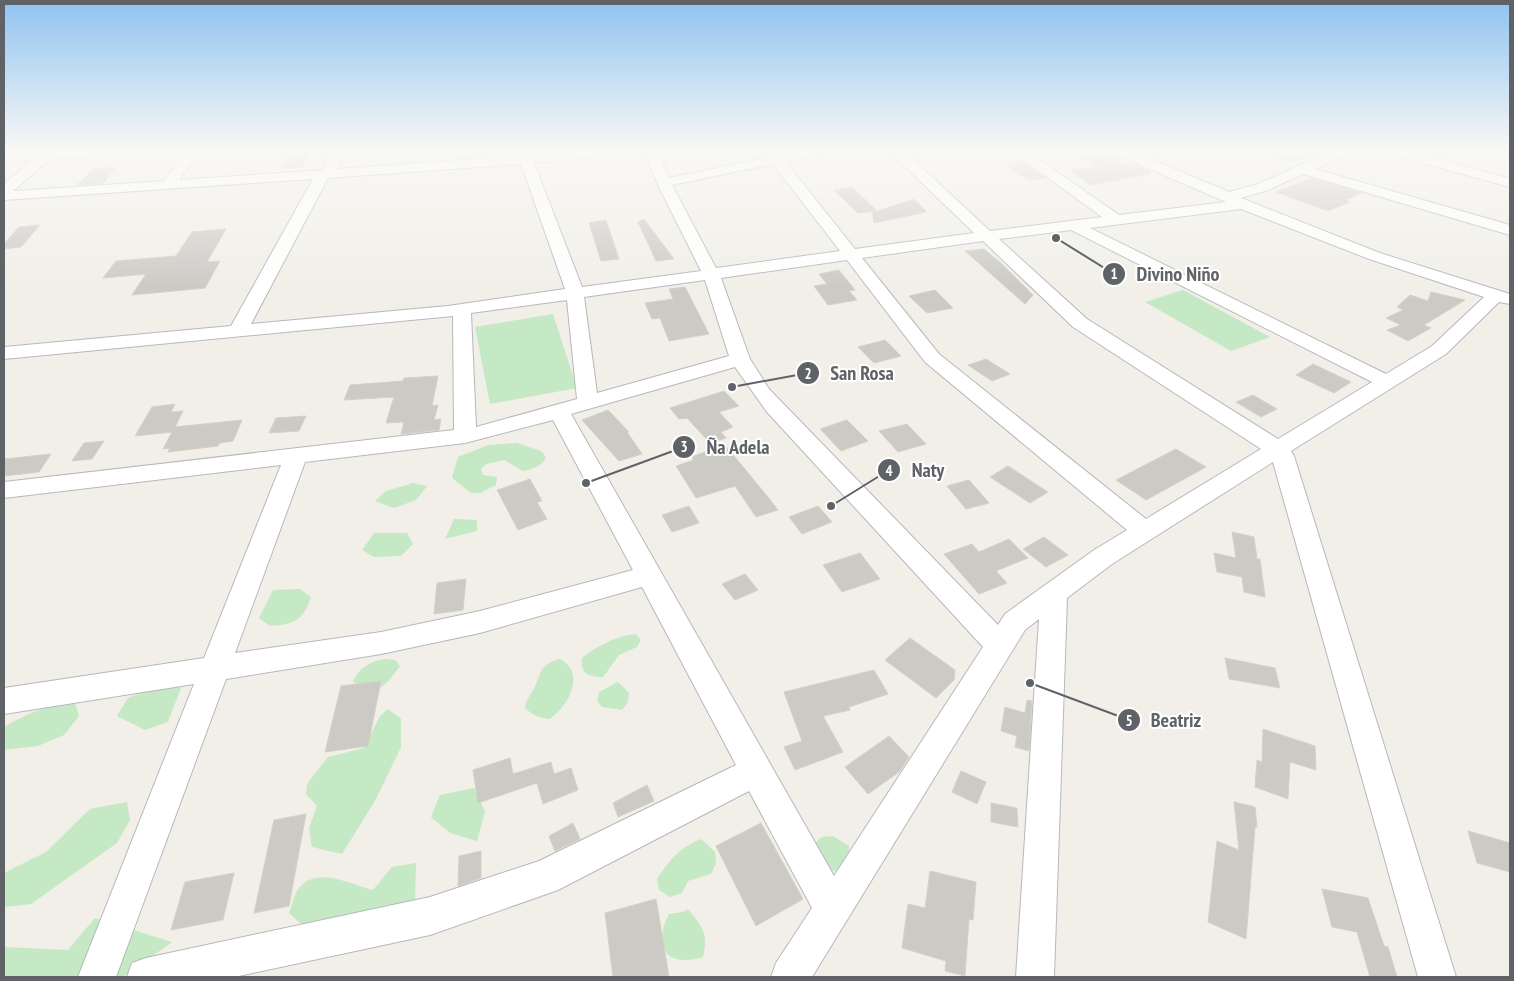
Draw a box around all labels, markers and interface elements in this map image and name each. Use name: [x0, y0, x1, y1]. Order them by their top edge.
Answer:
callout: Divino Niño: [1101, 256, 1229, 291]
text: Divino Niño: [1137, 261, 1220, 287]
text: 1: [1110, 264, 1118, 283]
callout: San Rosa: [795, 356, 904, 391]
text: San Rosa: [830, 360, 894, 386]
text: 2: [804, 364, 812, 383]
callout: Ña Adela: [671, 430, 780, 465]
text: Ña Adela: [706, 434, 770, 460]
text: 3: [680, 437, 688, 456]
callout: Naty: [876, 453, 954, 488]
text: Naty: [912, 457, 945, 483]
text: 4: [885, 461, 893, 480]
callout: Beatriz: [1116, 703, 1212, 738]
text: Beatriz: [1151, 707, 1202, 733]
text: 5: [1125, 711, 1133, 730]

